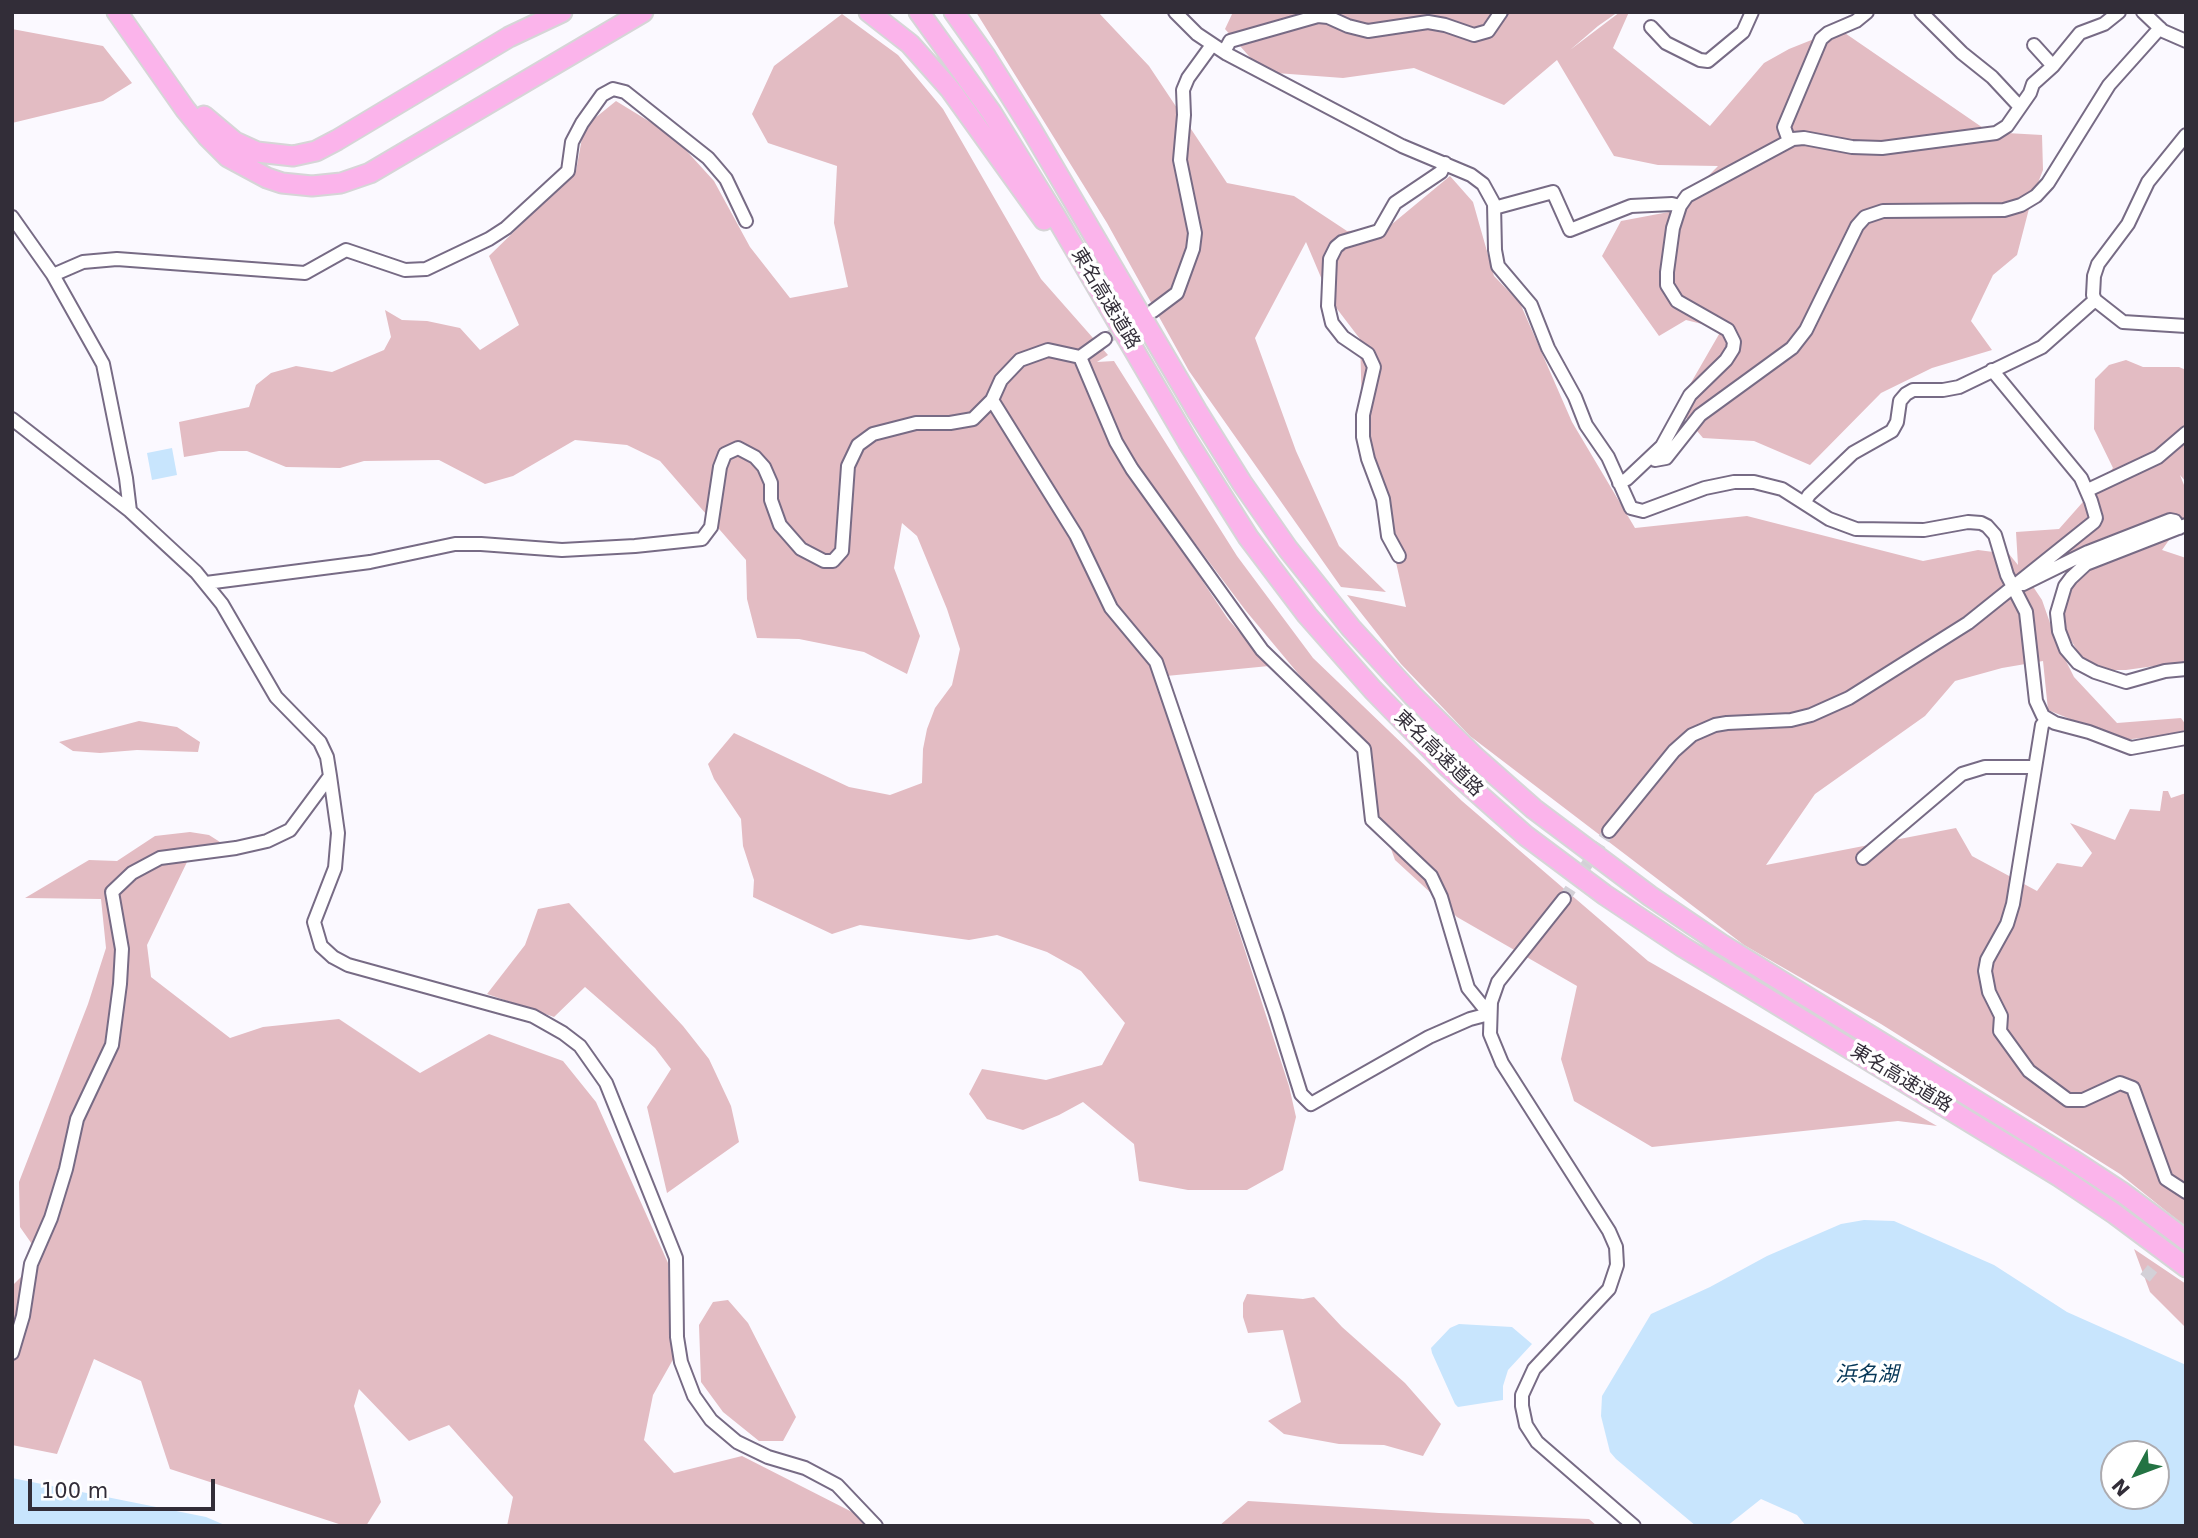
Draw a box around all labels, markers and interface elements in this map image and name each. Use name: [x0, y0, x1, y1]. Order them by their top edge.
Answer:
street label: 東名高速道路: [1066, 244, 1144, 354]
street label: 東名高速道路: [1389, 706, 1487, 802]
street label: 東名高速道路: [1846, 1040, 1956, 1118]
water label: 浜名湖: [1836, 1363, 1898, 1389]
north arrow: [2100, 1440, 2170, 1510]
scale bar: [32, 1464, 219, 1508]
text: N: [2107, 1474, 2134, 1501]
text: 100 m: [41, 1479, 108, 1503]

